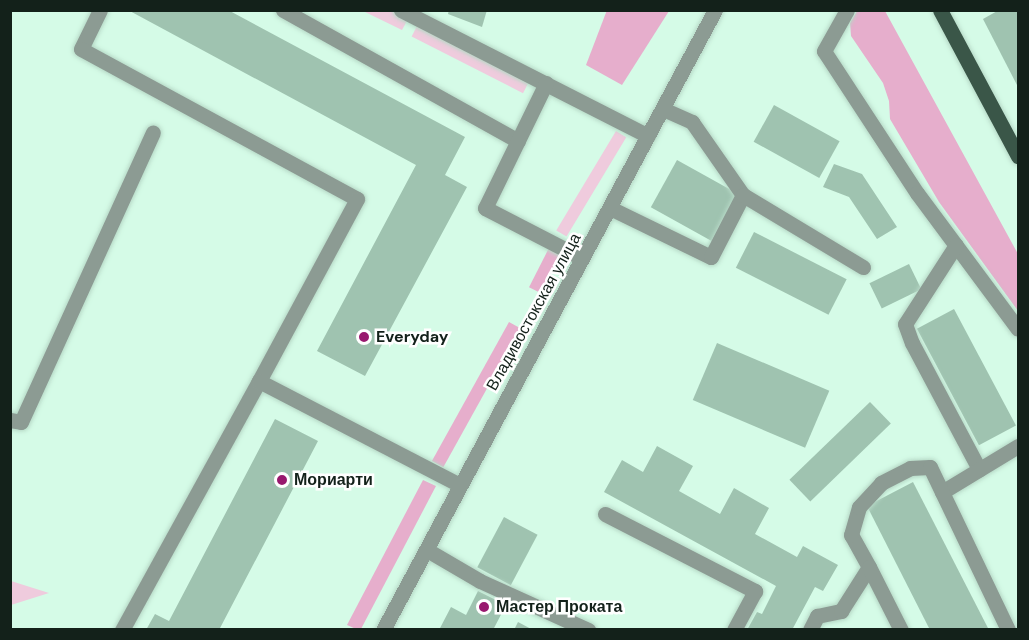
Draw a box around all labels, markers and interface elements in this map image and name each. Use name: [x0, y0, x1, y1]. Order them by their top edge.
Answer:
street label: Владивостокская улица: [483, 230, 585, 394]
place label: Everyday: [376, 327, 448, 347]
marker: Everyday: [357, 330, 371, 344]
place label: Мориарти: [294, 470, 373, 490]
marker: Мориарти: [275, 473, 289, 487]
place label: Мастер Проката: [496, 597, 622, 617]
marker: Мастер Проката: [477, 600, 491, 614]

